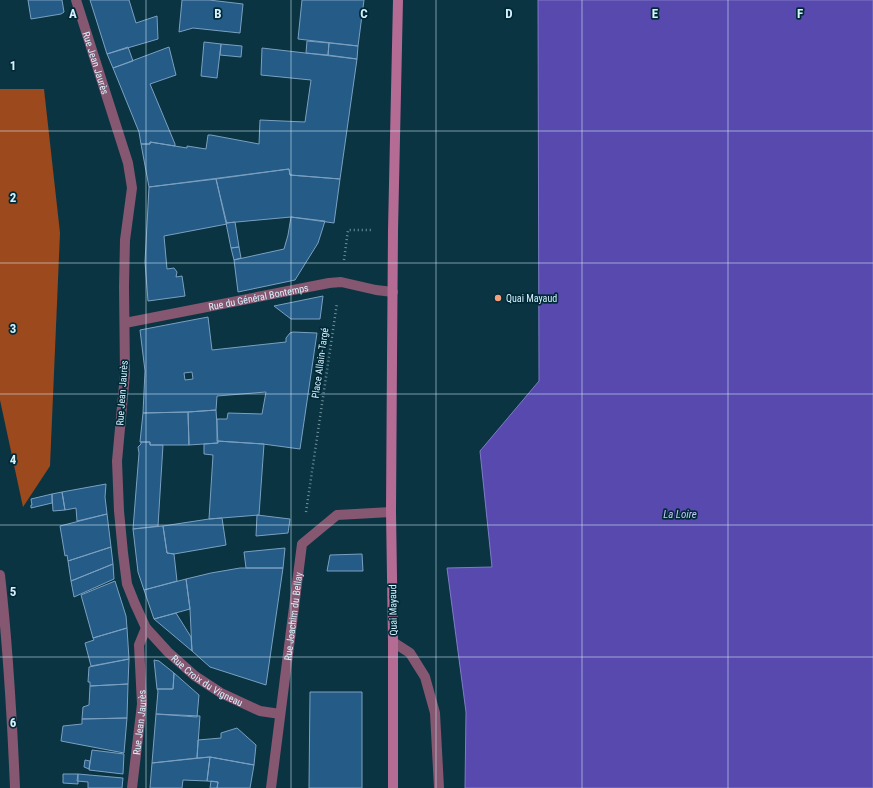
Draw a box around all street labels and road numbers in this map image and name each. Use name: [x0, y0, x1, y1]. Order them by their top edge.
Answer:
street label: Rue Jean Jaurès: [81, 30, 111, 96]
street label: Rue du Général Bontemps: [208, 282, 310, 312]
street label: Place Allain-Targé: [310, 327, 330, 399]
street label: Rue Jean Jaurès: [114, 360, 130, 426]
street label: Rue Joachim du Bellay: [282, 571, 304, 661]
street label: Quai Mayaud: [387, 584, 399, 636]
street label: Rue Croix du Vigneau: [169, 652, 245, 708]
street label: Rue Jean Jaurès: [130, 689, 148, 756]

